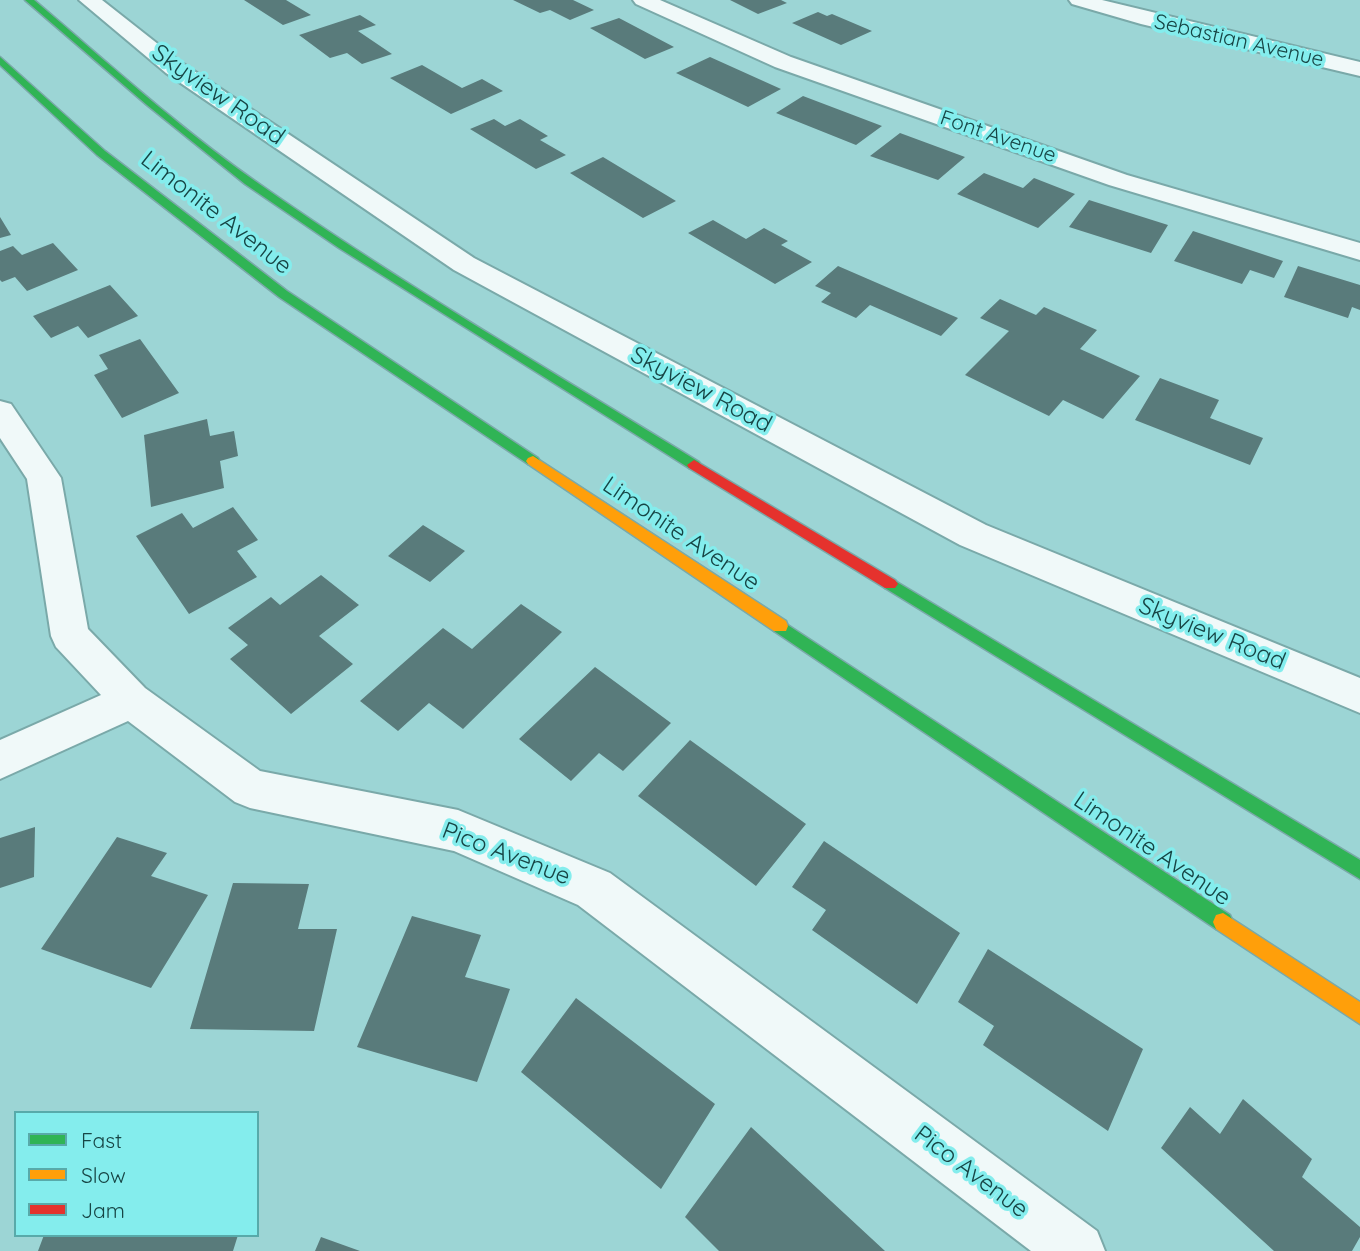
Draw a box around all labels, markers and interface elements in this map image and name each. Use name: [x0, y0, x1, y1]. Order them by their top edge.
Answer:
street label: Sebastian Avenue: [1152, 9, 1326, 73]
street label: Skyview Road: [146, 39, 290, 151]
street label: Font Avenue: [937, 105, 1059, 169]
street label: Limonite Avenue: [135, 145, 297, 281]
street label: Skyview Road: [626, 341, 776, 439]
street label: Limonite Avenue: [597, 471, 765, 597]
street label: Skyview Road: [1135, 592, 1289, 676]
street label: Limonite Avenue: [1068, 786, 1236, 912]
street label: Pico Avenue: [438, 816, 574, 892]
legend: [14, 1111, 259, 1237]
street label: Pico Avenue: [908, 1120, 1034, 1224]
text: Fast: [81, 1127, 122, 1153]
text: Slow: [81, 1162, 126, 1188]
text: Jam: [81, 1197, 125, 1223]

